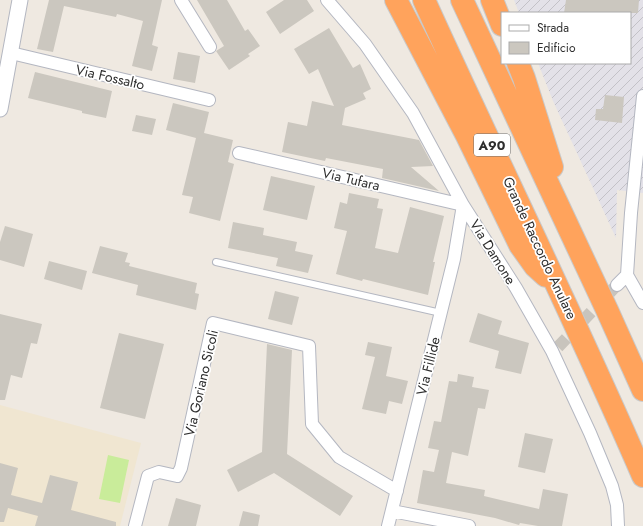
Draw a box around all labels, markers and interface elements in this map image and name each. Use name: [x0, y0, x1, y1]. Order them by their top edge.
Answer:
legend: [501, 12, 631, 64]
text: Strada: [537, 19, 569, 37]
text: Edificio: [537, 39, 576, 57]
street label: Via Fossalto: [74, 59, 147, 95]
road number: A90: [474, 134, 510, 156]
street label: Via Tufara: [320, 163, 382, 195]
street label: Grande Raccordo Anulare: [498, 174, 582, 322]
street label: Via Damone: [465, 216, 521, 288]
street label: Via Goriano Sicoli: [179, 328, 223, 438]
street label: Via Fillide: [411, 335, 445, 397]

